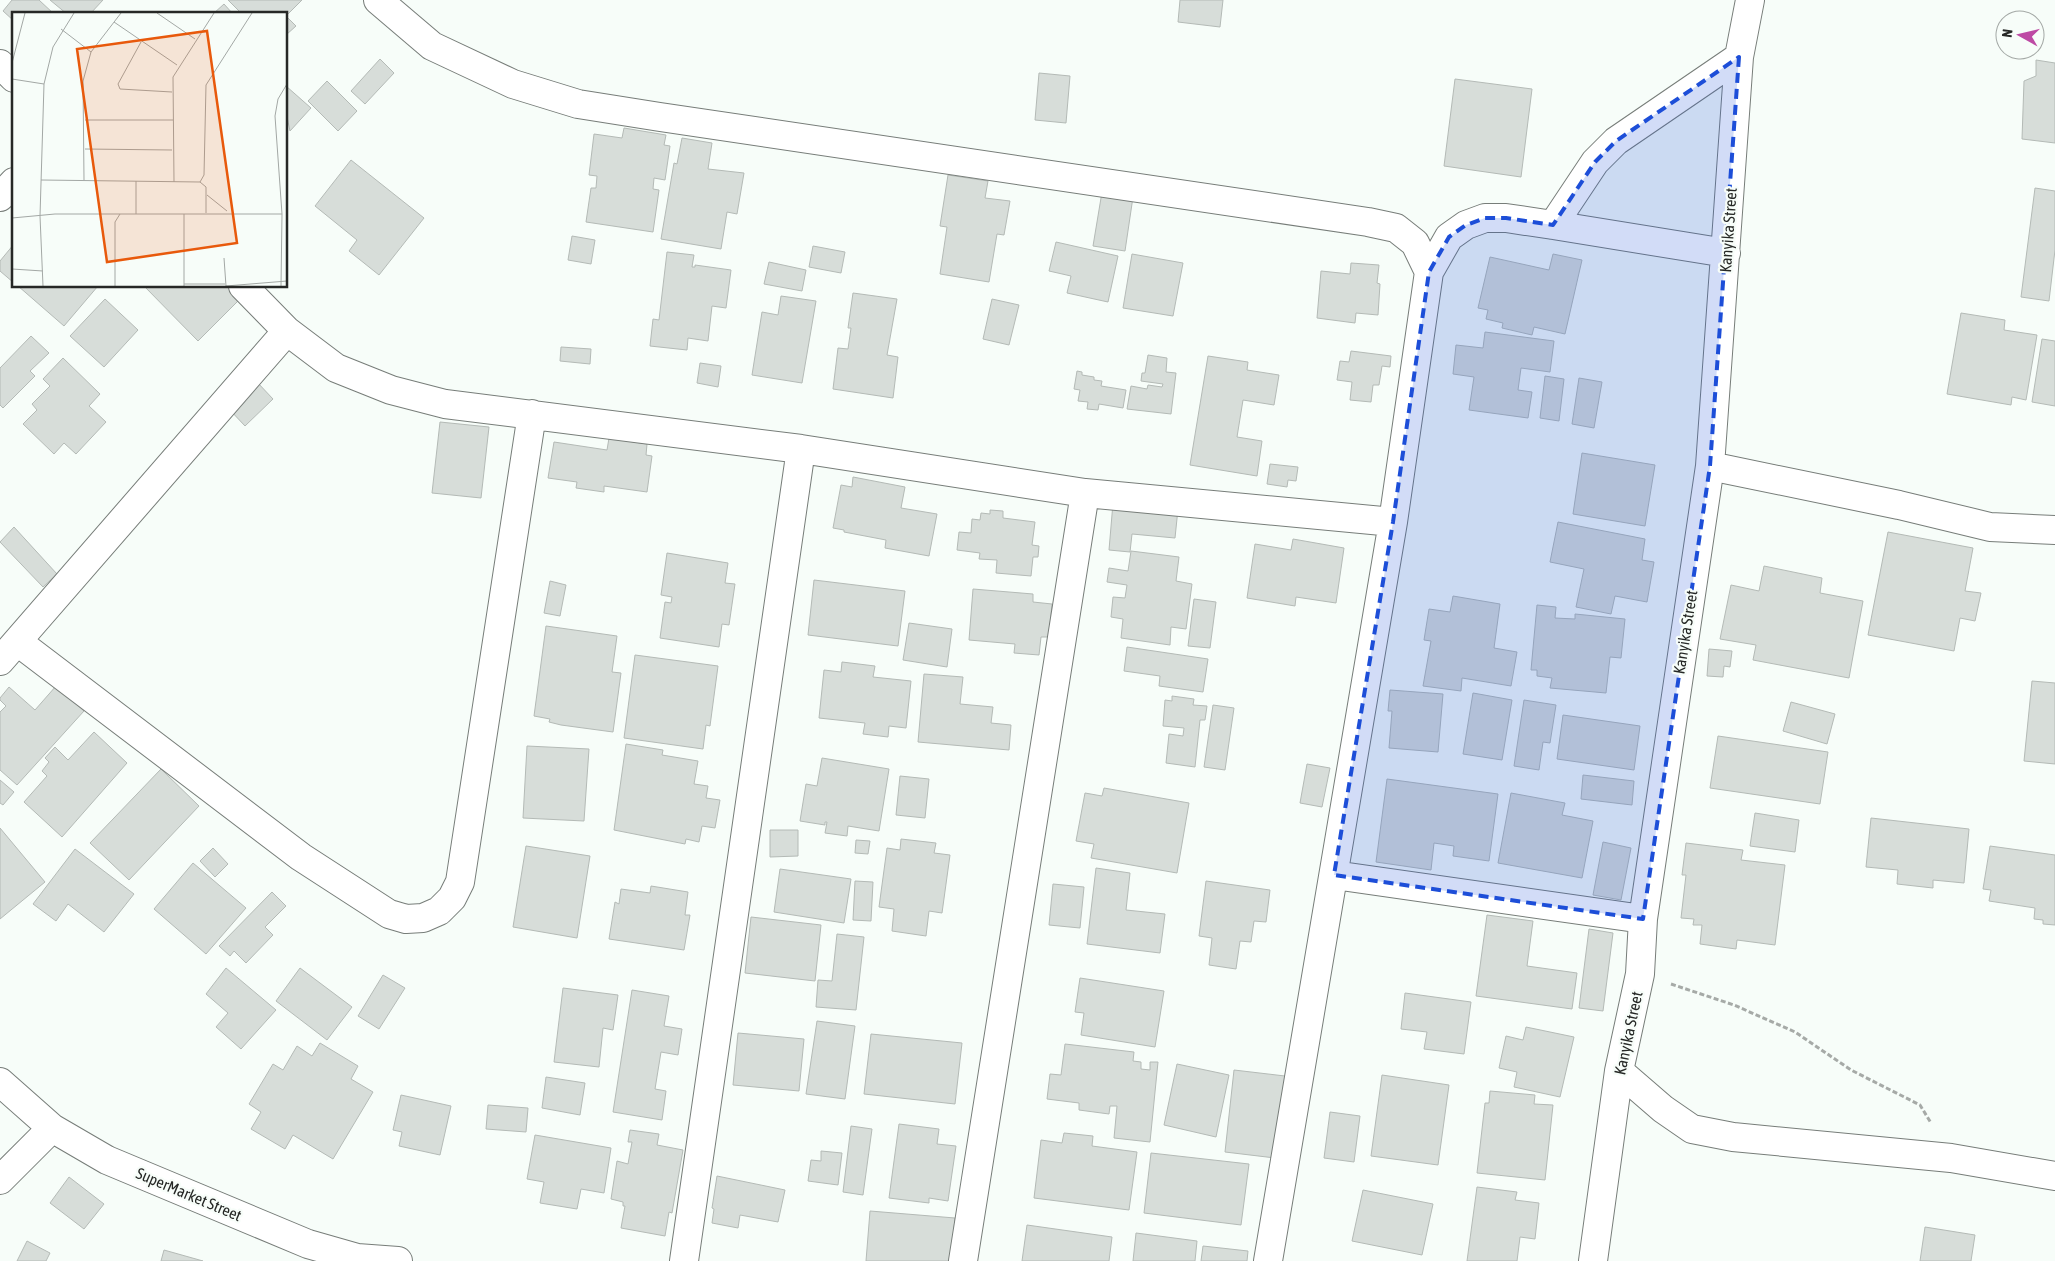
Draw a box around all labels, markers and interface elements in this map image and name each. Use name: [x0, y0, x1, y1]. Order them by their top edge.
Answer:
north arrow: [1995, 10, 2045, 60]
inset map: [12, 12, 288, 288]
text: N: [1999, 28, 2016, 38]
street label: Kanyika Street: [1716, 187, 1741, 273]
street label: Kanyika Street: [1669, 588, 1702, 675]
street label: Kanyika Street: [1610, 989, 1647, 1077]
street label: SuperMarket Street: [133, 1164, 245, 1225]

